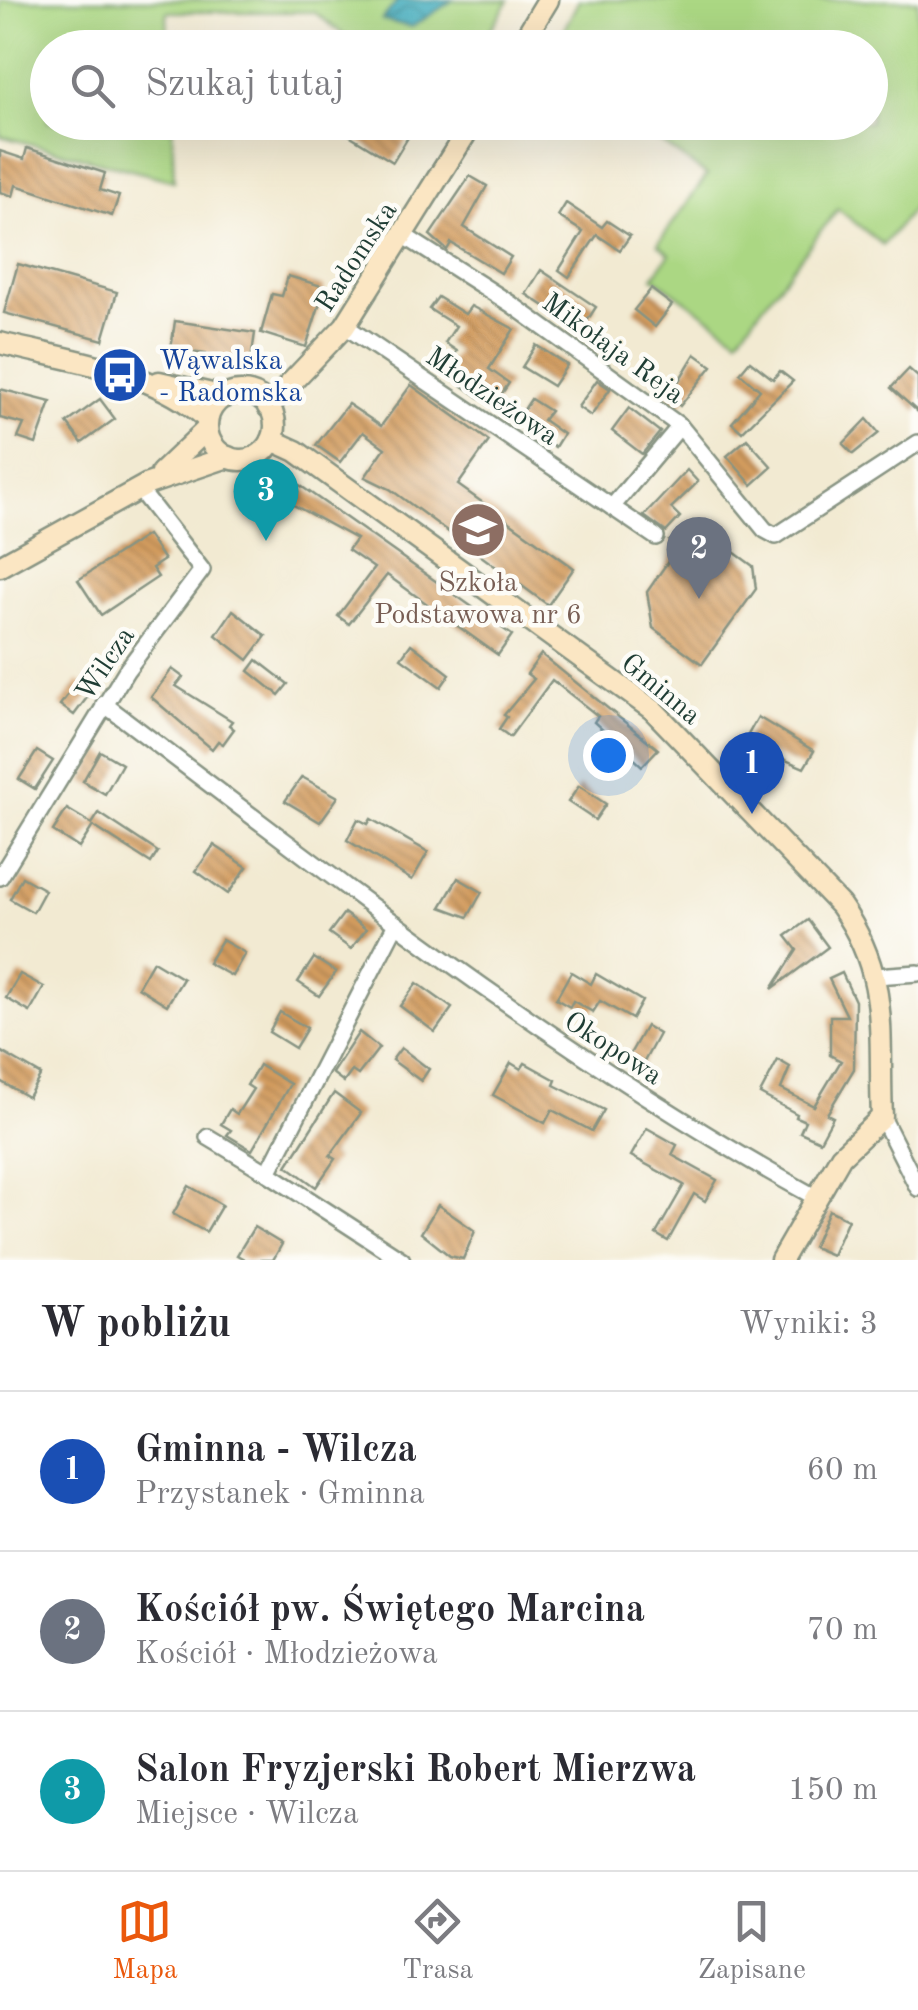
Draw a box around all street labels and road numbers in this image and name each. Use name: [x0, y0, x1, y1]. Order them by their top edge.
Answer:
street label: Radomska: [312, 197, 403, 318]
street label: Mikołaja Reja: [536, 289, 688, 410]
street label: Młodzieżowa: [420, 343, 563, 452]
street label: Wilcza: [72, 623, 141, 707]
street label: Gminna: [615, 649, 705, 731]
street label: Okopowa: [558, 1008, 667, 1091]

